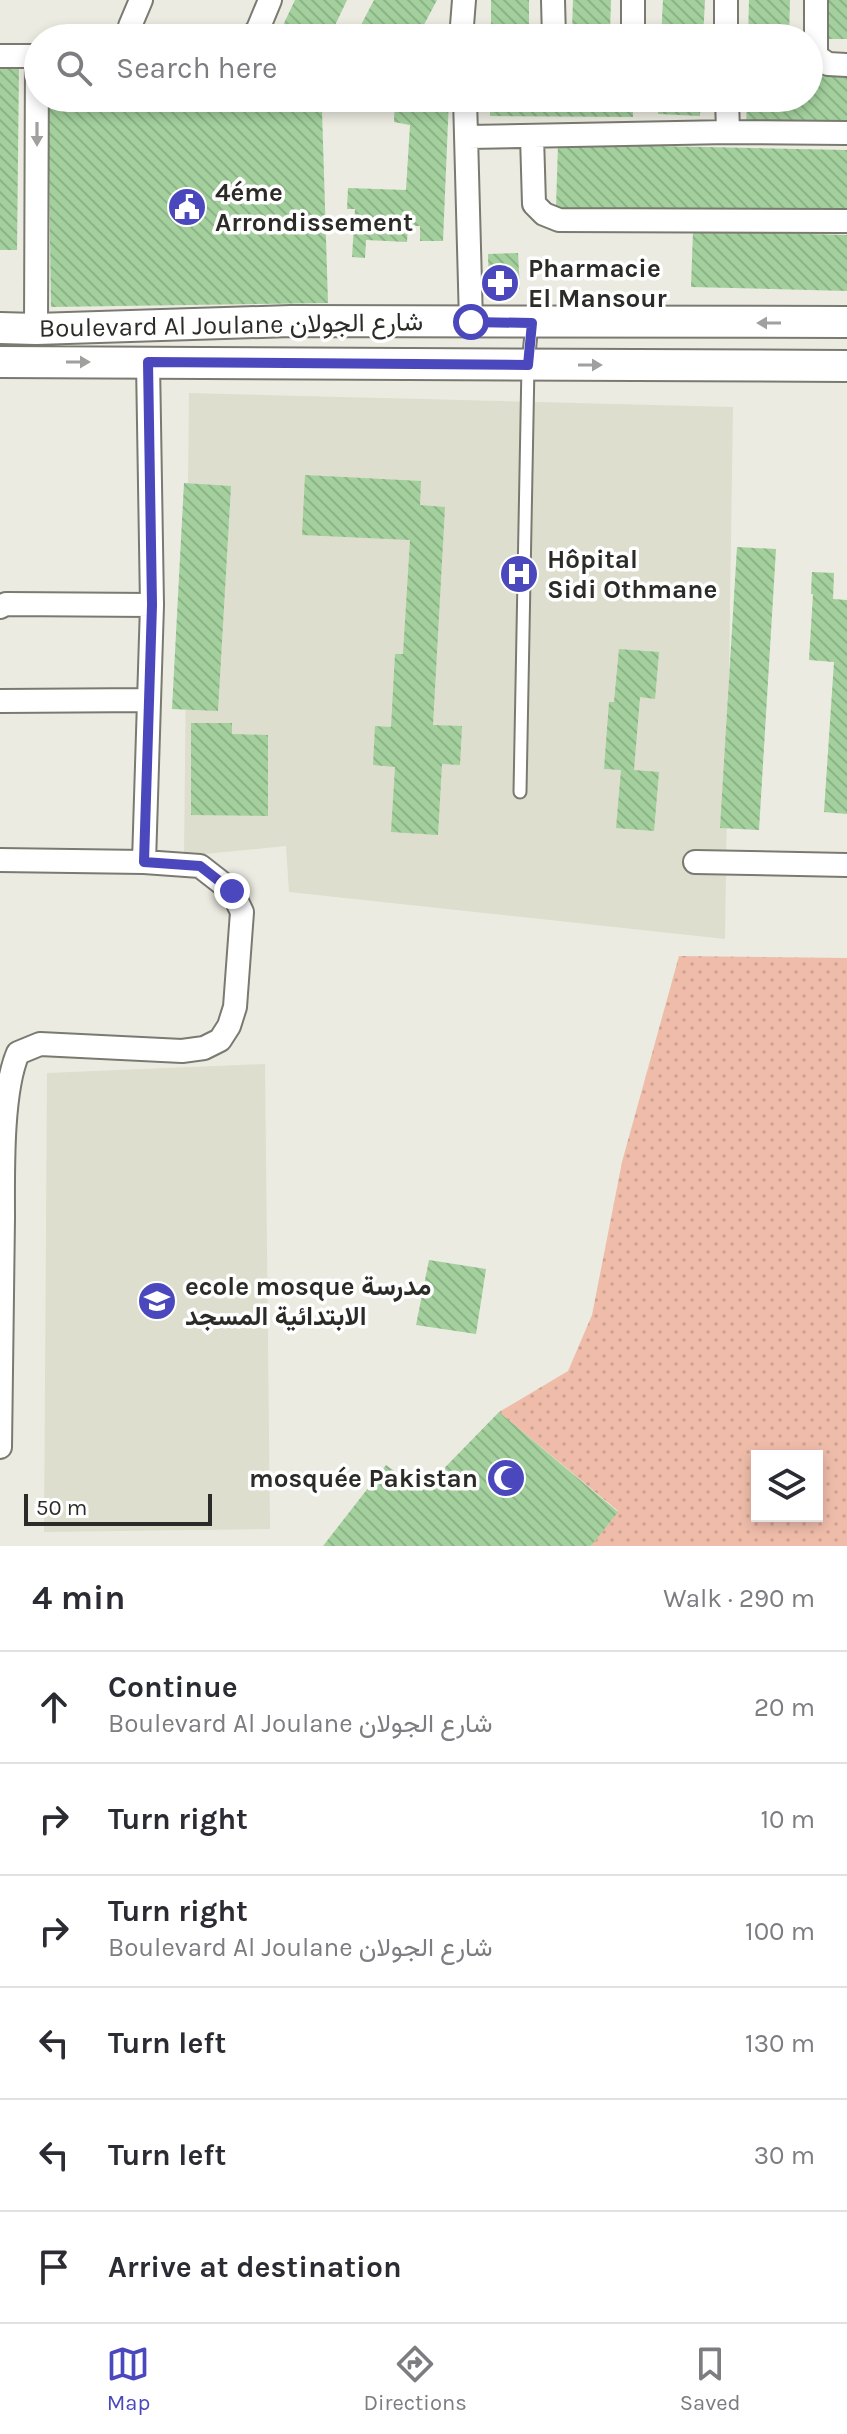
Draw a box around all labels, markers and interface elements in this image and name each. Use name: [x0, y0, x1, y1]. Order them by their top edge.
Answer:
search box: [24, 24, 823, 112]
icon: search: [52, 46, 96, 90]
text: Search here: [116, 50, 277, 86]
one-way arrow: [31, 122, 43, 147]
place label: 4éme Arrondissement: [215, 177, 413, 238]
public building icon: 4éme Arrondissement: [166, 186, 208, 228]
place label: Pharmacie El Mansour: [528, 253, 668, 314]
pharmacy icon: Pharmacie El Mansour: [479, 262, 521, 304]
route start: [453, 304, 489, 340]
street label: Boulevard Al Joulane شارع الجولان: [39, 306, 423, 346]
one-way arrow: [756, 317, 781, 329]
one-way arrow: [66, 355, 91, 368]
one-way arrow: [578, 359, 603, 371]
place label: Hôpital Sidi Othmane: [547, 544, 717, 605]
hospital icon: Hôpital Sidi Othmane: [498, 553, 540, 595]
route end: [214, 873, 250, 909]
place label: ecole mosque مدرسة الابتدائية المسجد: [185, 1271, 431, 1332]
school or university icon: ecole mosque مدرسة الابتدائية المسجد: [136, 1280, 178, 1322]
map controls: [751, 1450, 823, 1522]
button: layers: [751, 1450, 823, 1522]
mosque icon: mosquée Pakistan: [485, 1457, 527, 1499]
place label: mosquée Pakistan: [249, 1463, 478, 1494]
scale bar: [24, 1490, 212, 1526]
text: 50 m: [36, 1495, 87, 1521]
text: 4 min: [32, 1578, 125, 1618]
text: Walk · 290 m: [663, 1583, 815, 1614]
text: Continue: [108, 1669, 238, 1705]
icon: ahead: [32, 1685, 76, 1729]
text: 20 m: [754, 1692, 815, 1723]
text: Boulevard Al Joulane شارع الجولان: [108, 1708, 492, 1739]
icon: right: [32, 1797, 76, 1841]
text: Turn right: [108, 1801, 248, 1837]
text: 10 m: [760, 1804, 815, 1835]
text: Turn right: [108, 1893, 248, 1929]
icon: right: [32, 1909, 76, 1953]
text: 100 m: [745, 1916, 815, 1947]
text: Boulevard Al Joulane شارع الجولان: [108, 1932, 492, 1963]
icon: left: [32, 2021, 76, 2065]
text: Turn left: [108, 2025, 226, 2061]
text: 130 m: [745, 2028, 815, 2059]
icon: left: [32, 2133, 76, 2177]
text: Turn left: [108, 2137, 226, 2173]
text: 30 m: [754, 2140, 815, 2171]
icon: arrive: [32, 2245, 76, 2289]
text: Arrive at destination: [108, 2249, 402, 2285]
tab: Map: [106, 2342, 150, 2416]
tab: Directions: [363, 2342, 467, 2416]
tab: Saved: [680, 2342, 741, 2416]

